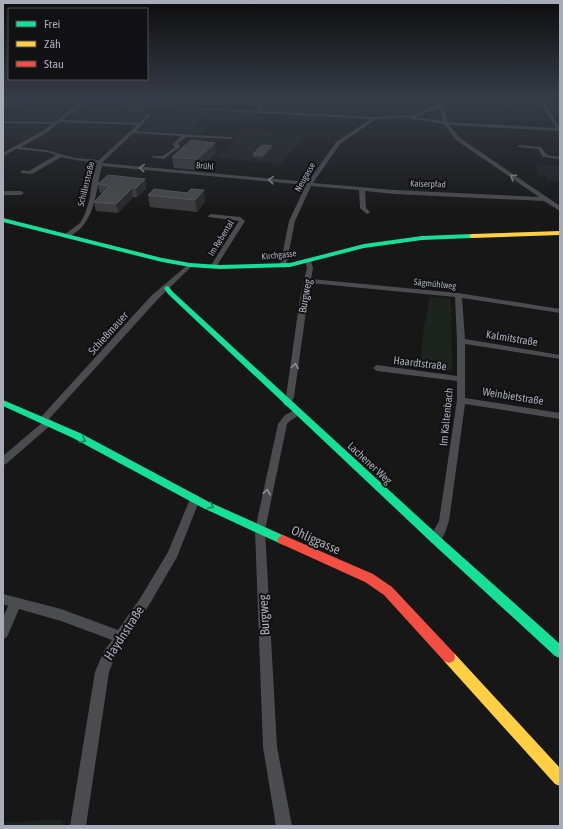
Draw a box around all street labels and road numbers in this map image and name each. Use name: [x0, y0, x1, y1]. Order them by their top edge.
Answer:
street label: Brühl: [196, 160, 215, 172]
street label: Schillerstraße: [76, 161, 96, 207]
street label: Neugasse: [293, 161, 317, 193]
street label: Kaiserpfad: [410, 178, 446, 190]
street label: Im Rebental: [206, 218, 236, 258]
street label: Kirchgasse: [261, 248, 297, 262]
street label: Sägmühlweg: [413, 277, 457, 291]
street label: Burgweg: [296, 278, 314, 314]
street label: Schießmauer: [86, 309, 131, 357]
street label: Kalmitstraße: [485, 328, 539, 348]
street label: Haardtstraße: [393, 354, 447, 372]
street label: Weinbietstraße: [482, 385, 544, 407]
street label: Im Kaltenbach: [437, 387, 455, 447]
street label: Lachener Weg: [345, 439, 395, 487]
street label: Ohliggasse: [289, 523, 343, 557]
street label: Burgweg: [255, 594, 273, 636]
street label: Haydnstraße: [101, 603, 147, 663]

